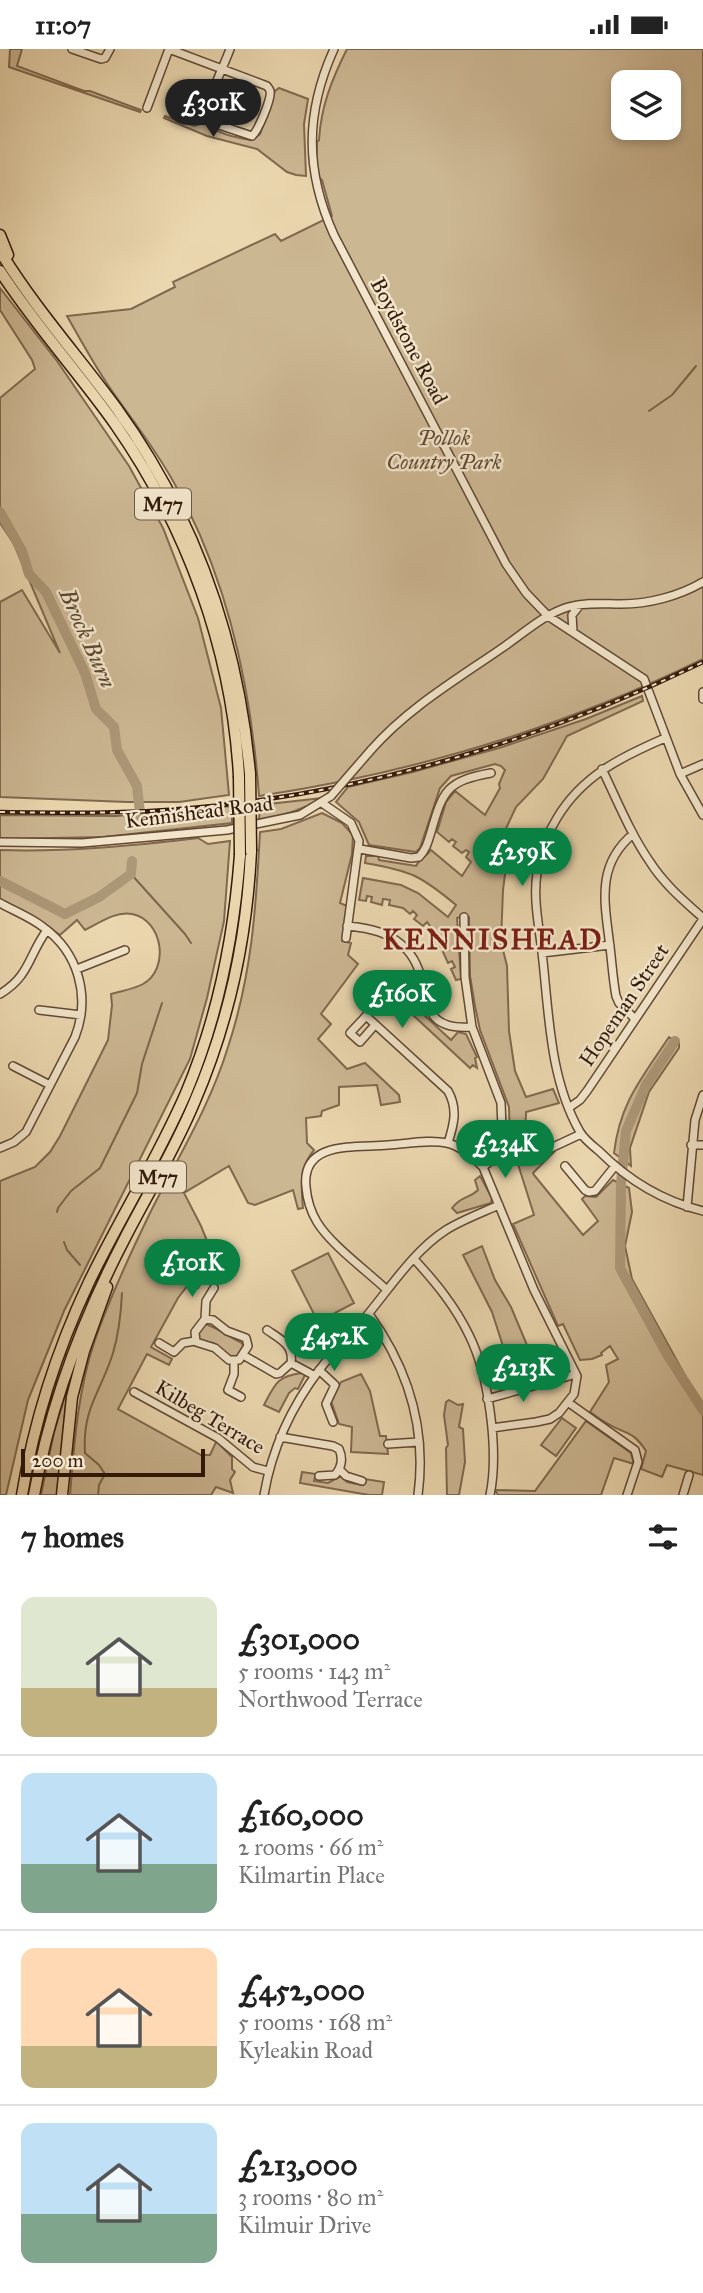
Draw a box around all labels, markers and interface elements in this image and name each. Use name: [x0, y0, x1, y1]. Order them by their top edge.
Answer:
text: 11:07: [35, 9, 91, 41]
map controls: [611, 70, 681, 140]
button: layers: [611, 70, 681, 140]
pin: £301K: [164, 80, 262, 139]
text: £301K: [181, 88, 245, 116]
street label: Boydstone Road: [365, 273, 454, 409]
park label: Pollok Country Park: [386, 425, 502, 475]
road number: M77: [135, 489, 191, 519]
water label: Brock Burn: [53, 583, 122, 692]
street label: Kennishead Road: [124, 790, 275, 834]
pin: £259K: [473, 829, 571, 888]
text: £259K: [489, 837, 555, 865]
district label: KENNISHEAD: [383, 922, 603, 957]
street label: Hopeman Street: [573, 938, 675, 1071]
pin: £160K: [353, 971, 451, 1030]
text: £160K: [369, 979, 435, 1007]
pin: £234K: [456, 1121, 554, 1180]
text: £234K: [472, 1129, 538, 1157]
road number: M77: [130, 1161, 186, 1193]
pin: £101K: [143, 1239, 241, 1299]
text: £101K: [160, 1248, 224, 1276]
pin: £452K: [285, 1313, 383, 1373]
text: £452K: [300, 1322, 368, 1350]
pin: £213K: [474, 1345, 572, 1404]
text: £213K: [492, 1353, 554, 1381]
street label: Kilbeg Terrace: [150, 1374, 270, 1460]
scale bar: [21, 1446, 205, 1478]
text: 200 m: [32, 1449, 84, 1472]
icon: filters: [644, 1518, 682, 1556]
text: 7 homes: [21, 1519, 124, 1555]
text: £301,000: [238, 1621, 360, 1657]
icon: home: [77, 1625, 161, 1709]
text: 5 rooms · 143 m²: [238, 1657, 390, 1685]
text: Northwood Terrace: [238, 1685, 423, 1713]
text: £160,000: [238, 1797, 364, 1833]
icon: home: [77, 1801, 161, 1885]
text: 2 rooms · 66 m²: [238, 1833, 383, 1861]
text: Kilmartin Place: [238, 1861, 385, 1889]
text: £452,000: [238, 1972, 365, 2008]
icon: home: [77, 1976, 161, 2060]
text: 5 rooms · 168 m²: [238, 2008, 392, 2036]
text: Kyleakin Road: [238, 2036, 373, 2064]
text: £213,000: [238, 2147, 358, 2183]
icon: home: [77, 2151, 161, 2235]
text: 3 rooms · 80 m²: [238, 2183, 383, 2211]
text: Kilmuir Drive: [238, 2211, 371, 2239]

